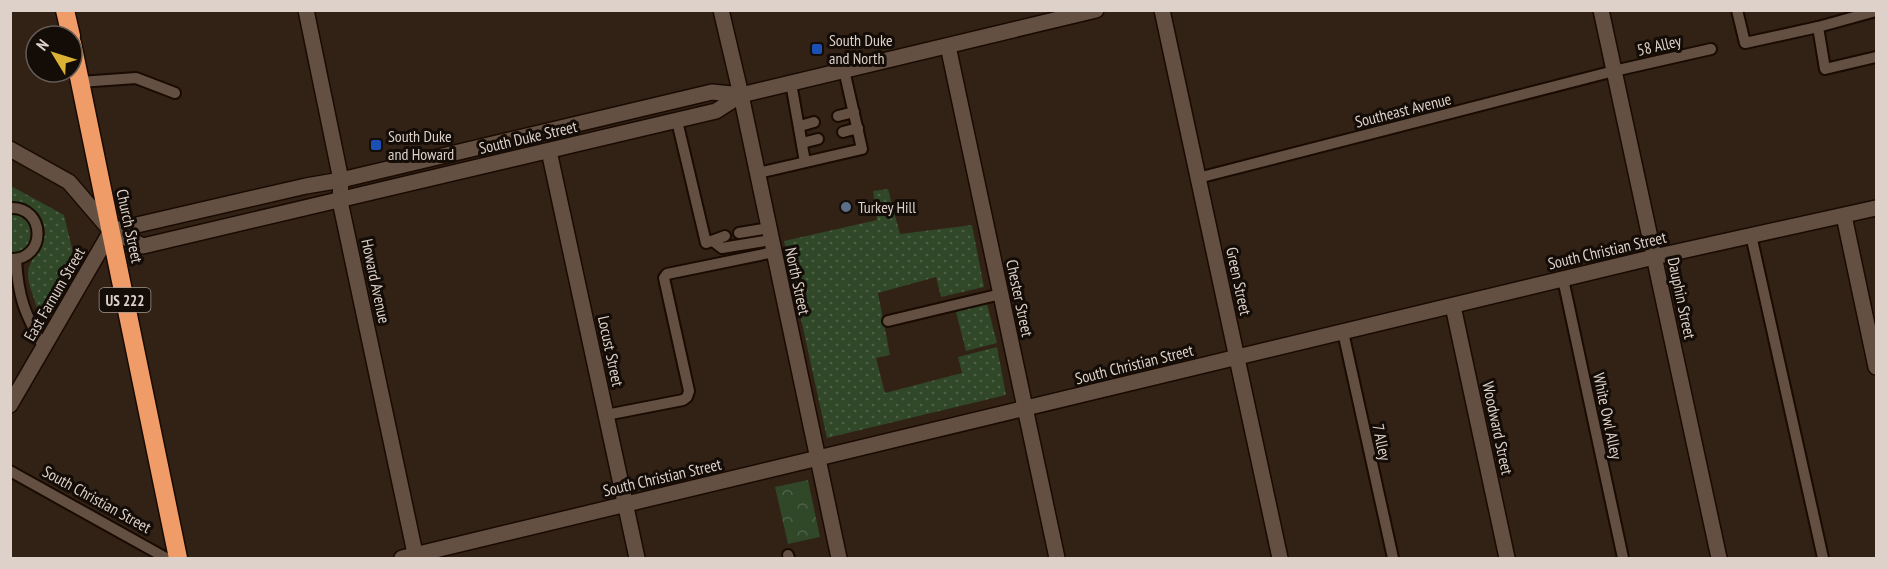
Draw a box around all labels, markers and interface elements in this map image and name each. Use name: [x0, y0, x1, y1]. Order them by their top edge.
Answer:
north arrow: [24, 24, 84, 84]
place label: South Duke and North: [829, 30, 893, 68]
street label: 58 Alley: [1635, 30, 1683, 60]
text: N: [32, 35, 53, 54]
marker: South Duke and North: [810, 42, 824, 56]
street label: Southeast Avenue: [1353, 88, 1453, 132]
street label: South Duke Street: [477, 116, 580, 158]
place label: South Duke and Howard: [388, 126, 454, 164]
marker: South Duke and Howard: [369, 138, 383, 152]
street label: Church Street: [112, 187, 148, 265]
place label: Turkey Hill: [858, 197, 916, 217]
marker: Turkey Hill: [839, 200, 853, 214]
street label: South Christian Street: [1546, 227, 1669, 273]
street label: Howard Avenue: [357, 237, 395, 325]
street label: East Farnum Street: [19, 243, 89, 344]
street label: Green Street: [1222, 245, 1256, 317]
street label: North Street: [781, 246, 815, 317]
street label: Dauphin Street: [1664, 255, 1701, 341]
street label: Chester Street: [1002, 258, 1038, 339]
road number: US 222: [100, 288, 150, 312]
street label: Locust Street: [594, 314, 628, 389]
street label: South Christian Street: [1073, 340, 1196, 388]
street label: White Owl Alley: [1589, 371, 1627, 461]
street label: Woodward Street: [1478, 380, 1518, 477]
street label: 7 Alley: [1368, 422, 1396, 462]
street label: South Christian Street: [601, 454, 724, 500]
street label: South Christian Street: [39, 461, 155, 537]

